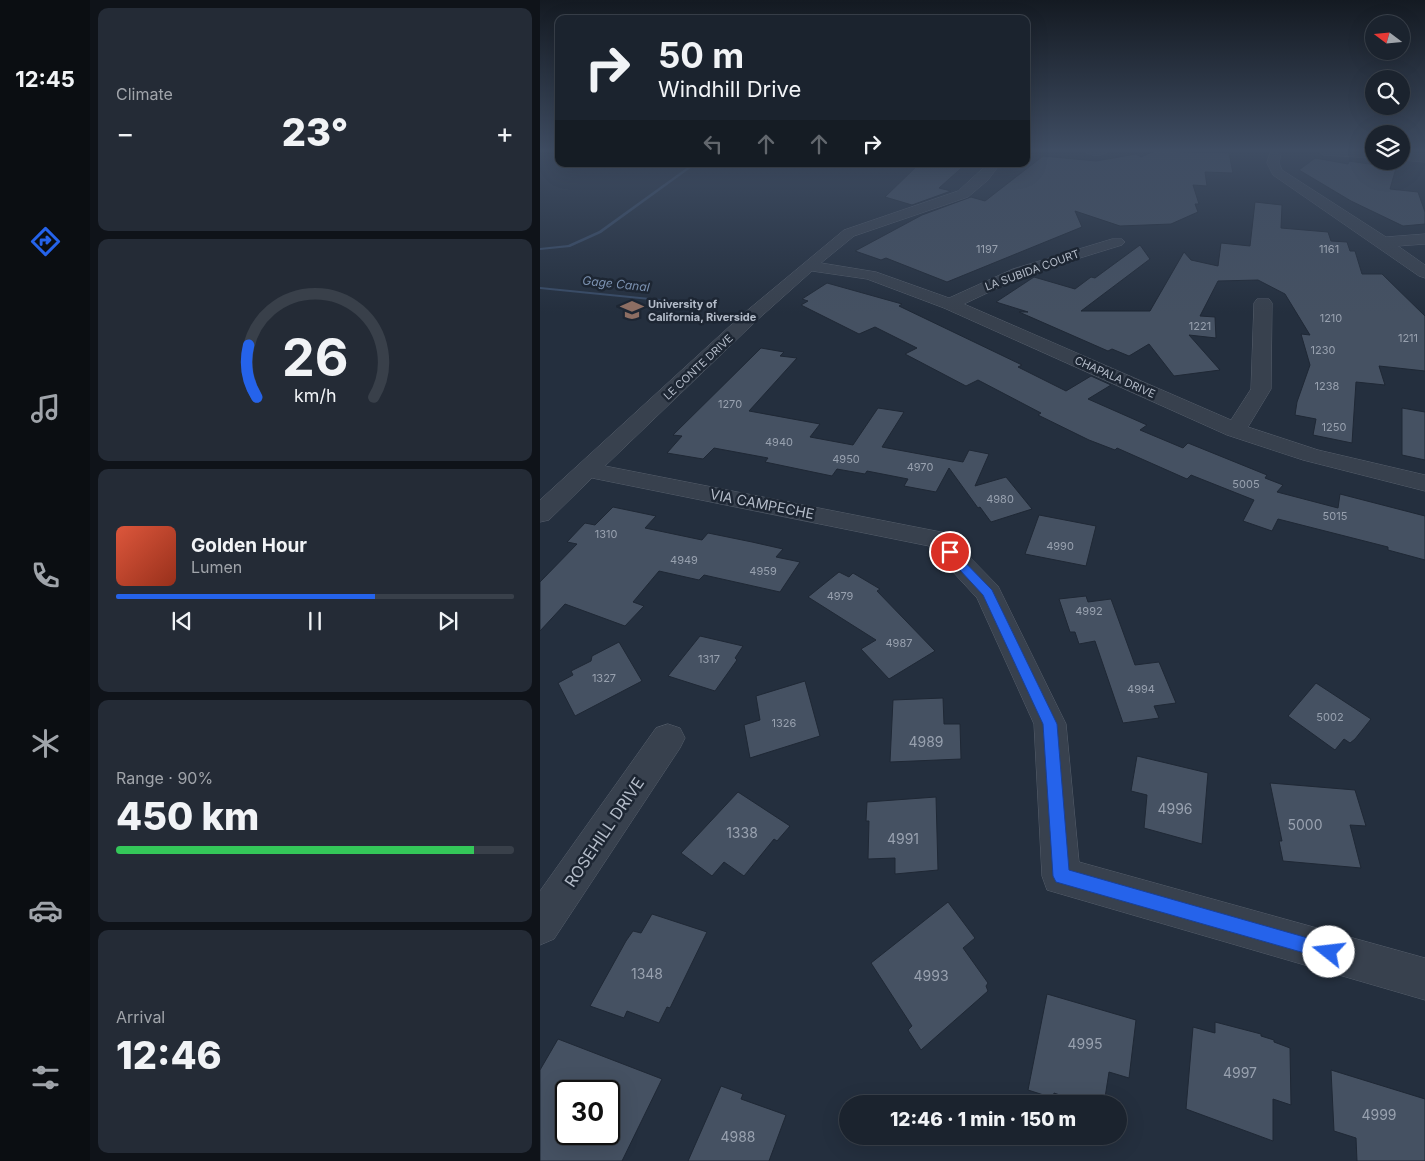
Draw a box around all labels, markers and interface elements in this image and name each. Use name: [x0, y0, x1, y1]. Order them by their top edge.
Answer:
north arrow: [1365, 15, 1410, 60]
map controls: [1365, 15, 1410, 170]
text: 50 m: [658, 34, 744, 76]
icon: right: [575, 35, 640, 100]
text: 12:45: [15, 66, 75, 92]
button: search: [1365, 70, 1410, 115]
text: Windhill Drive: [658, 76, 801, 102]
text: Climate: [116, 84, 173, 104]
text: 23°: [282, 109, 348, 155]
text: −: [116, 116, 135, 150]
text: +: [495, 116, 514, 150]
button: layers: [1365, 125, 1410, 170]
icon: left: [699, 130, 727, 158]
icon: ahead: [752, 130, 780, 158]
icon: ahead: [805, 130, 833, 158]
icon: right: [858, 130, 886, 158]
icon: directions: [28, 224, 63, 259]
house number: 1197: [976, 242, 998, 256]
house number: 1161: [1319, 242, 1339, 256]
street label: LA SUBIDA COURT: [983, 246, 1081, 294]
water label: Gage Canal: [582, 273, 650, 294]
school or university icon: University of California, Riverside: [619, 297, 645, 323]
place label: University of California, Riverside: [648, 297, 757, 324]
house number: 1210: [1320, 311, 1342, 325]
house number: 1221: [1189, 319, 1211, 333]
text: 26: [282, 326, 348, 389]
street label: LE CONTE DRIVE: [660, 331, 736, 403]
house number: 1211: [1398, 331, 1418, 345]
house number: 1230: [1311, 343, 1336, 357]
street label: CHAPALA DRIVE: [1073, 353, 1157, 401]
house number: 1238: [1315, 379, 1340, 393]
text: km/h: [294, 385, 336, 406]
icon: music: [28, 391, 63, 426]
house number: 1270: [718, 397, 742, 411]
house number: 1250: [1322, 420, 1346, 434]
house number: 4940: [765, 435, 793, 449]
house number: 4950: [832, 452, 860, 466]
house number: 4970: [907, 460, 933, 474]
house number: 5005: [1232, 477, 1260, 491]
street label: VIA CAMPECHE: [709, 485, 816, 522]
house number: 4980: [986, 492, 1014, 506]
house number: 5015: [1323, 509, 1348, 523]
house number: 1310: [595, 527, 617, 541]
pin: [929, 531, 971, 573]
text: Golden Hour: [191, 534, 307, 557]
icon: arrive: [936, 538, 964, 566]
house number: 4990: [1046, 539, 1074, 553]
house number: 4949: [670, 553, 698, 567]
text: Lumen: [191, 557, 242, 577]
icon: phone: [28, 558, 63, 593]
house number: 4959: [749, 564, 777, 578]
house number: 4979: [827, 589, 854, 603]
house number: 4992: [1075, 604, 1103, 618]
icon: previous: [168, 607, 196, 635]
icon: pause: [301, 607, 329, 635]
icon: next: [434, 607, 462, 635]
house number: 4987: [886, 636, 912, 650]
house number: 1317: [698, 652, 720, 666]
house number: 1327: [592, 671, 616, 685]
house number: 4994: [1127, 682, 1155, 696]
house number: 5002: [1316, 710, 1344, 724]
house number: 1326: [772, 716, 797, 730]
icon: climate: [28, 726, 63, 761]
house number: 4989: [908, 733, 944, 750]
text: Range · 90%: [116, 768, 213, 788]
street label: ROSEHILL DRIVE: [560, 773, 648, 891]
text: 450 km: [116, 793, 259, 839]
house number: 4996: [1157, 800, 1193, 817]
house number: 5000: [1287, 816, 1323, 833]
house number: 1338: [726, 824, 758, 841]
house number: 4991: [887, 830, 919, 847]
icon: car: [28, 893, 63, 928]
position arrow: [1302, 925, 1354, 977]
house number: 1348: [631, 965, 663, 982]
house number: 4993: [913, 967, 949, 984]
text: Arrival: [116, 1007, 165, 1027]
text: 12:46: [116, 1032, 222, 1078]
house number: 4995: [1068, 1035, 1102, 1052]
icon: filters: [28, 1060, 63, 1095]
house number: 4997: [1223, 1064, 1257, 1081]
speed limit sign: 30: [555, 1080, 620, 1145]
house number: 4999: [1361, 1106, 1397, 1123]
text: 12:46 · 1 min · 150 m: [890, 1108, 1076, 1131]
house number: 4988: [720, 1128, 756, 1145]

